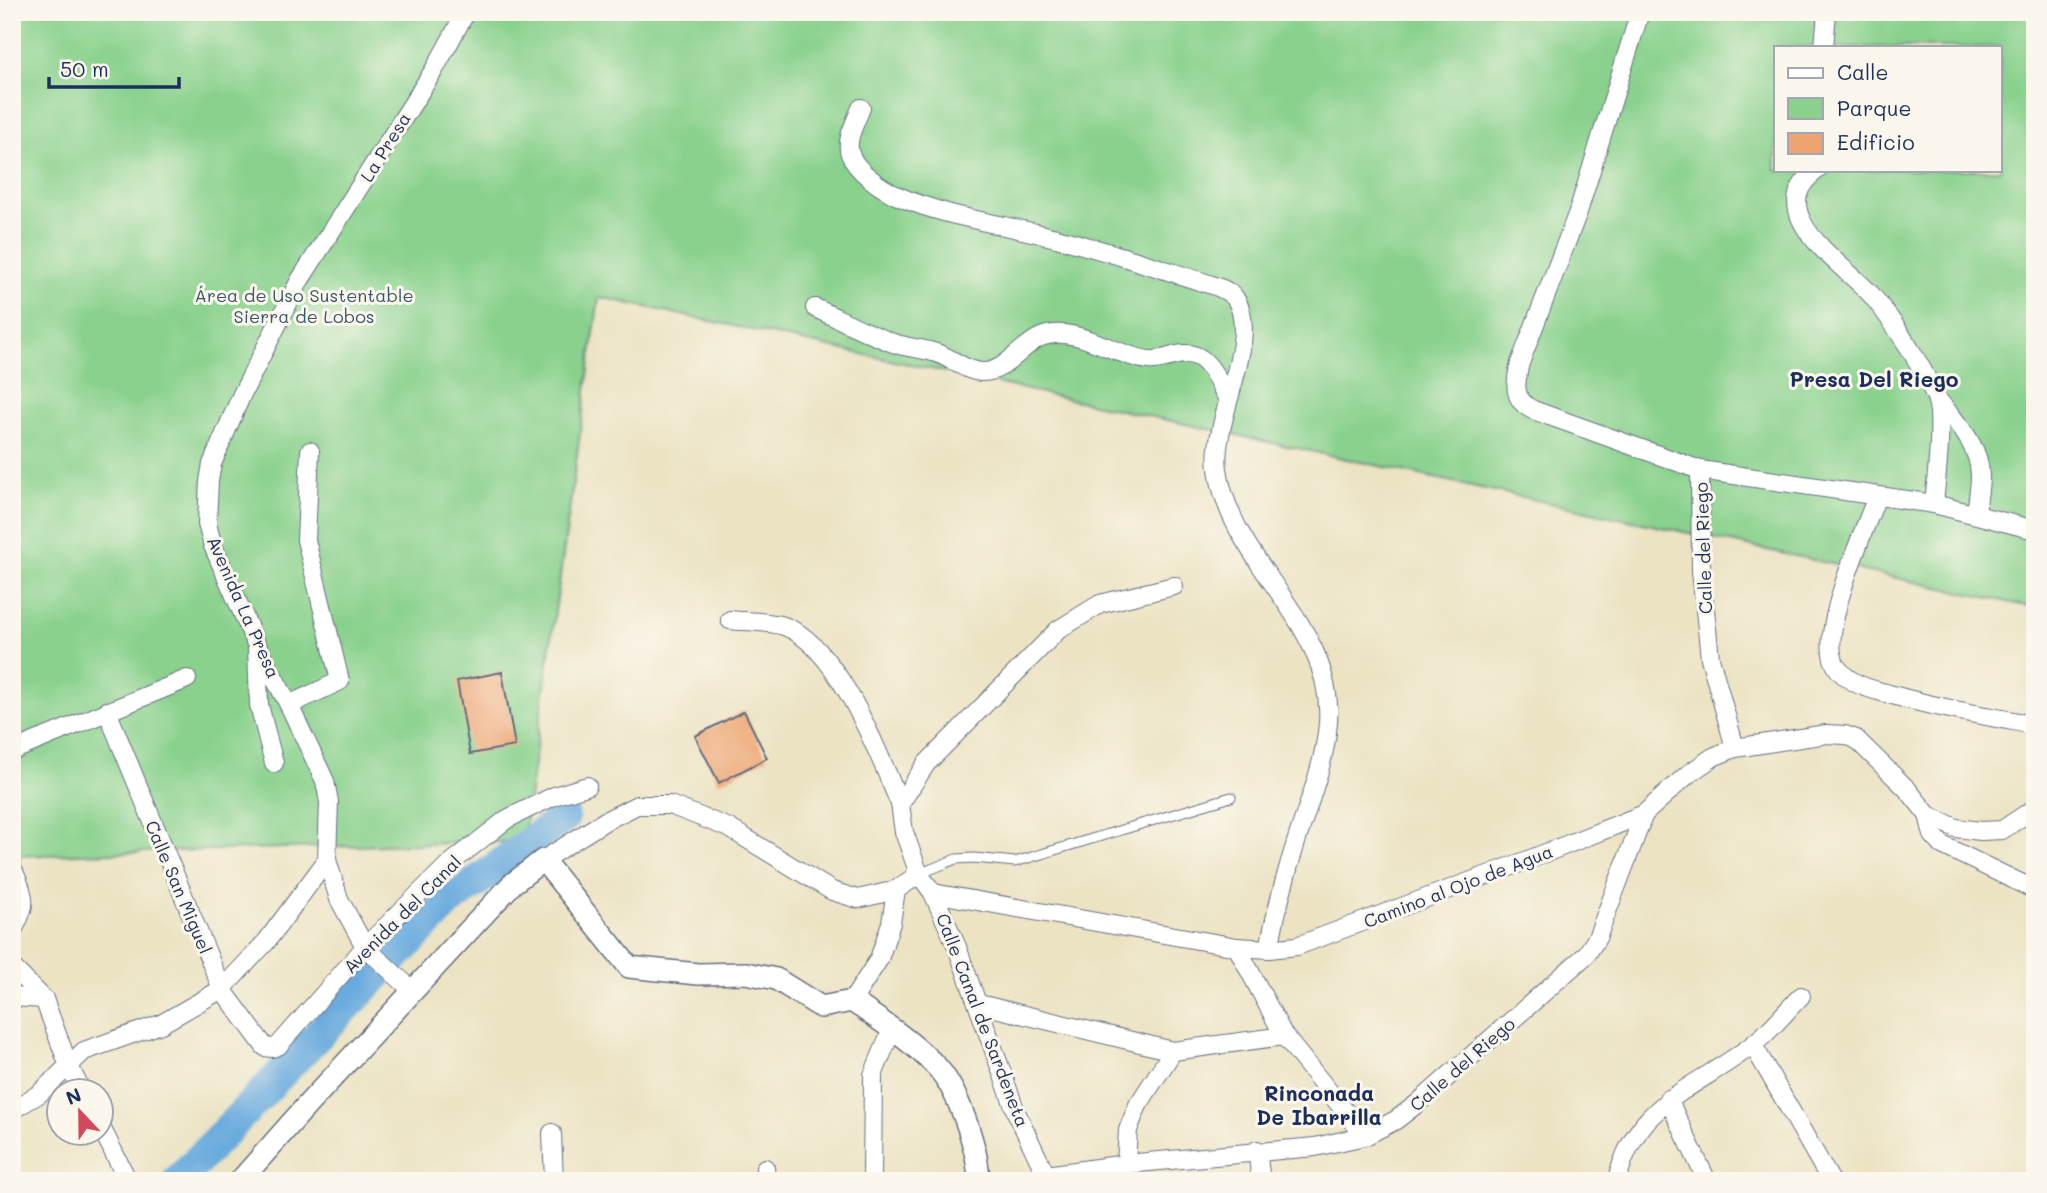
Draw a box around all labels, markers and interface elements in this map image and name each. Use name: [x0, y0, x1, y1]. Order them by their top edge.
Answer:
scale bar: [49, 46, 178, 90]
legend: [1774, 46, 2002, 172]
text: 50 m: [60, 55, 109, 82]
text: Calle: [1837, 58, 1889, 85]
text: Parque: [1837, 94, 1911, 121]
street label: La Presa: [354, 108, 416, 186]
text: Edificio: [1837, 128, 1915, 155]
park label: Área de Uso Sustentable Sierra de Lobos: [194, 283, 414, 328]
district label: Presa Del Riego: [1789, 365, 1959, 392]
street label: Calle del Riego: [1689, 481, 1717, 614]
street label: Avenida La Presa: [202, 532, 286, 682]
street label: Calle San Miguel: [140, 817, 218, 957]
street label: Camino al Ojo de Agua: [1360, 839, 1556, 933]
street label: Avenida del Canal: [338, 850, 466, 978]
street label: Calle Canal de Sardeneta: [931, 910, 1035, 1130]
street label: Calle del Riego: [1404, 1011, 1520, 1116]
north arrow: [46, 1078, 116, 1148]
district label: Rinconada De Ibarrilla: [1256, 1079, 1382, 1130]
text: N: [62, 1081, 85, 1110]

